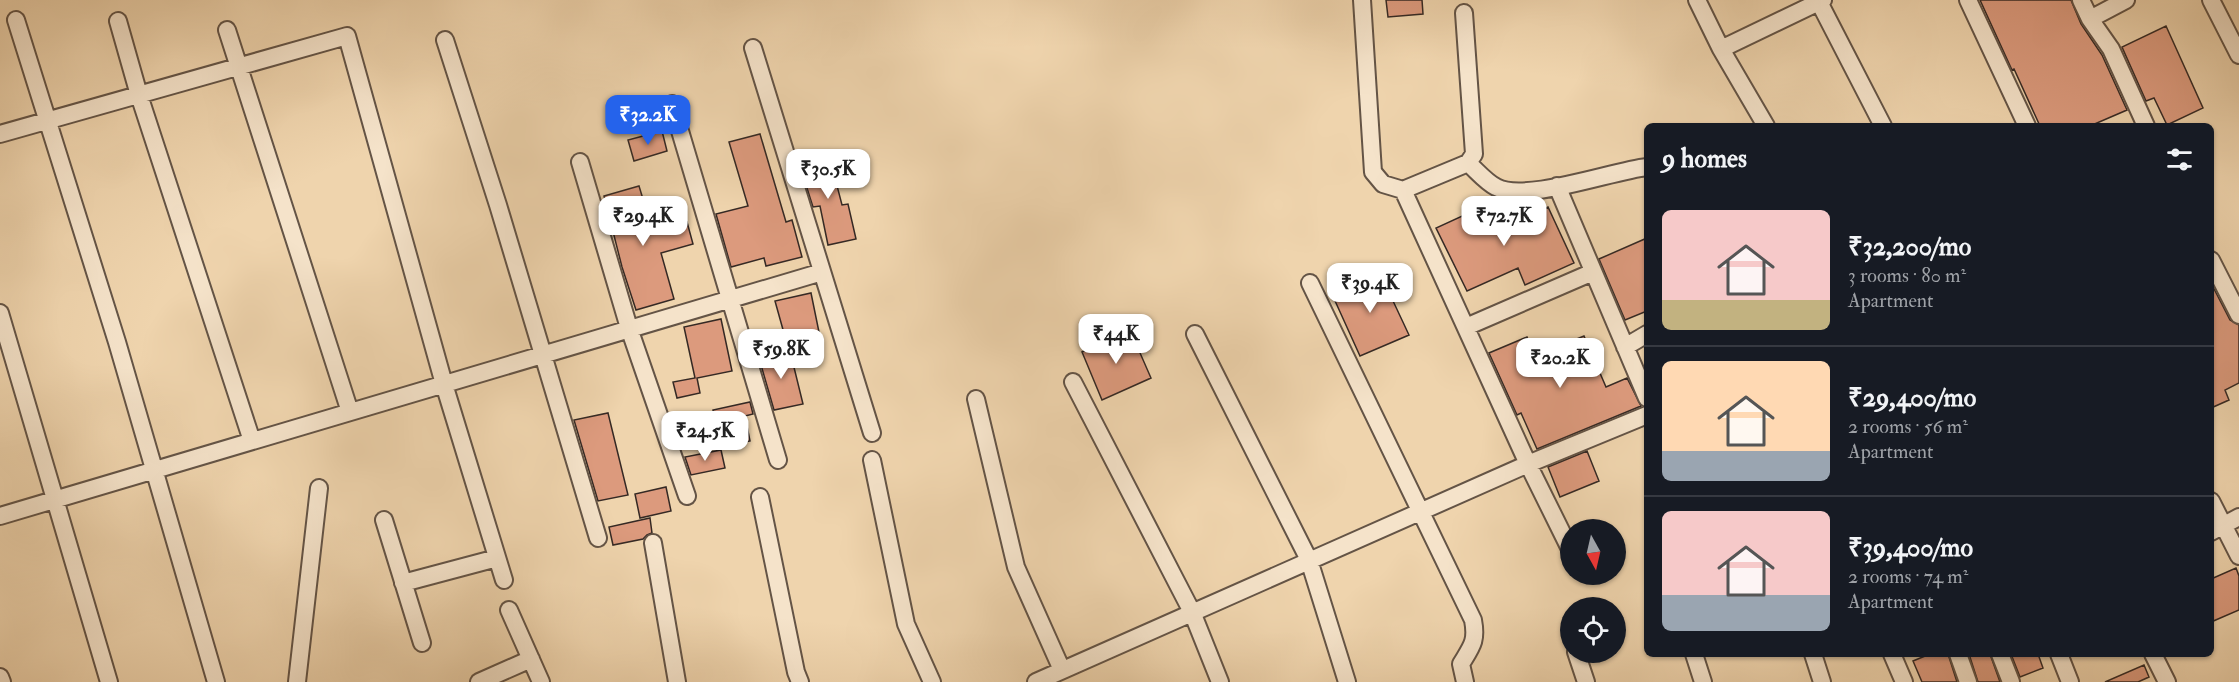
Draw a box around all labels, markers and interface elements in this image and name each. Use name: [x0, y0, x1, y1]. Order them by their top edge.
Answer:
pin: ₹32.2K: [599, 95, 697, 146]
text: ₹32.2K: [619, 102, 677, 127]
text: 9 homes: [1662, 143, 1747, 175]
icon: filters: [2163, 143, 2196, 176]
pin: ₹30.5K: [779, 149, 877, 200]
text: ₹30.5K: [800, 156, 856, 181]
pin: ₹29.4K: [594, 196, 692, 247]
pin: ₹72.7K: [1455, 196, 1553, 247]
text: ₹29.4K: [613, 203, 673, 228]
text: ₹72.7K: [1475, 203, 1533, 228]
text: ₹32,200/mo: [1848, 231, 1971, 263]
icon: home: [1710, 234, 1782, 306]
pin: ₹39.4K: [1321, 263, 1419, 314]
text: 3 rooms · 80 m²: [1848, 263, 1966, 288]
text: ₹39.4K: [1341, 270, 1399, 295]
text: Apartment: [1848, 288, 1933, 313]
pin: ₹44K: [1080, 314, 1152, 365]
text: ₹44K: [1093, 321, 1139, 346]
pin: ₹59.8K: [732, 329, 830, 380]
text: ₹59.8K: [752, 336, 810, 361]
pin: ₹20.2K: [1511, 338, 1609, 389]
text: ₹20.2K: [1530, 345, 1590, 370]
text: ₹29,400/mo: [1848, 382, 1976, 414]
icon: home: [1710, 385, 1782, 457]
pin: ₹24.5K: [656, 411, 754, 462]
text: 2 rooms · 56 m²: [1848, 414, 1968, 439]
text: ₹24.5K: [675, 418, 735, 443]
text: Apartment: [1848, 439, 1933, 464]
north arrow: [1560, 519, 1626, 585]
map controls: [1560, 519, 1626, 663]
text: ₹39,400/mo: [1848, 532, 1973, 564]
icon: home: [1710, 535, 1782, 607]
text: 2 rooms · 74 m²: [1848, 564, 1969, 589]
text: Apartment: [1848, 589, 1933, 614]
button: locate: [1560, 597, 1626, 663]

